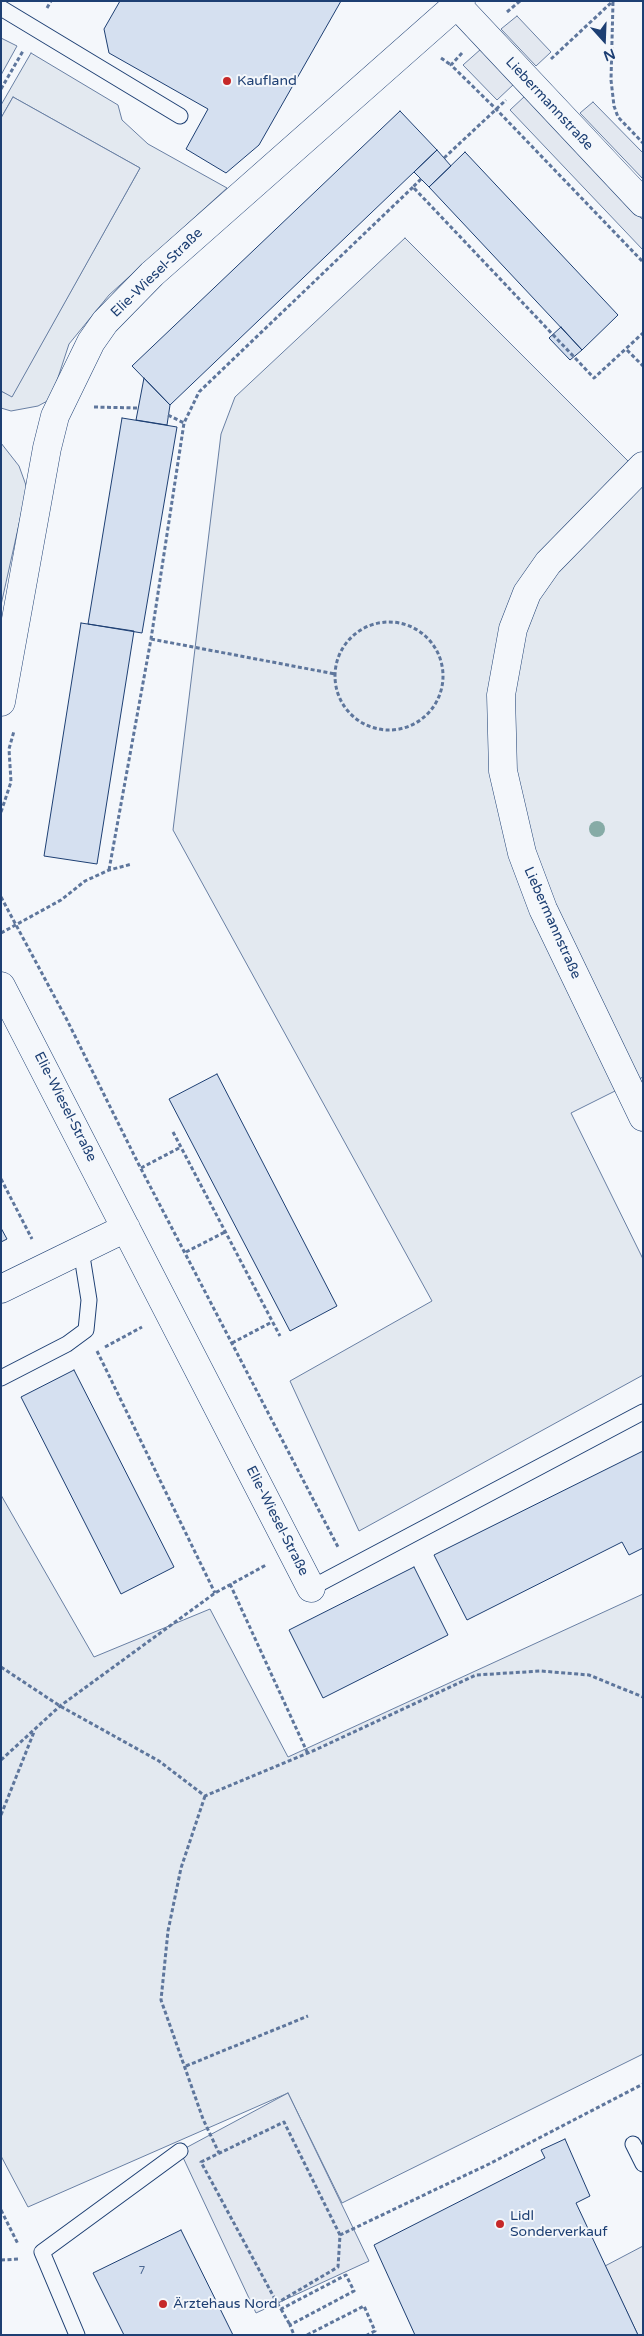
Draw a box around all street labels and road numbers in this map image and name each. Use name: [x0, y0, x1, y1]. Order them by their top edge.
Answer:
street label: Liebermannstraße: [502, 54, 596, 154]
street label: Elie-Wiesel-Straße: [108, 225, 206, 321]
street label: Liebermannstraße: [520, 864, 584, 982]
street label: Elie-Wiesel-Straße: [30, 1049, 100, 1165]
street label: Elie-Wiesel-Straße: [242, 1463, 312, 1579]

